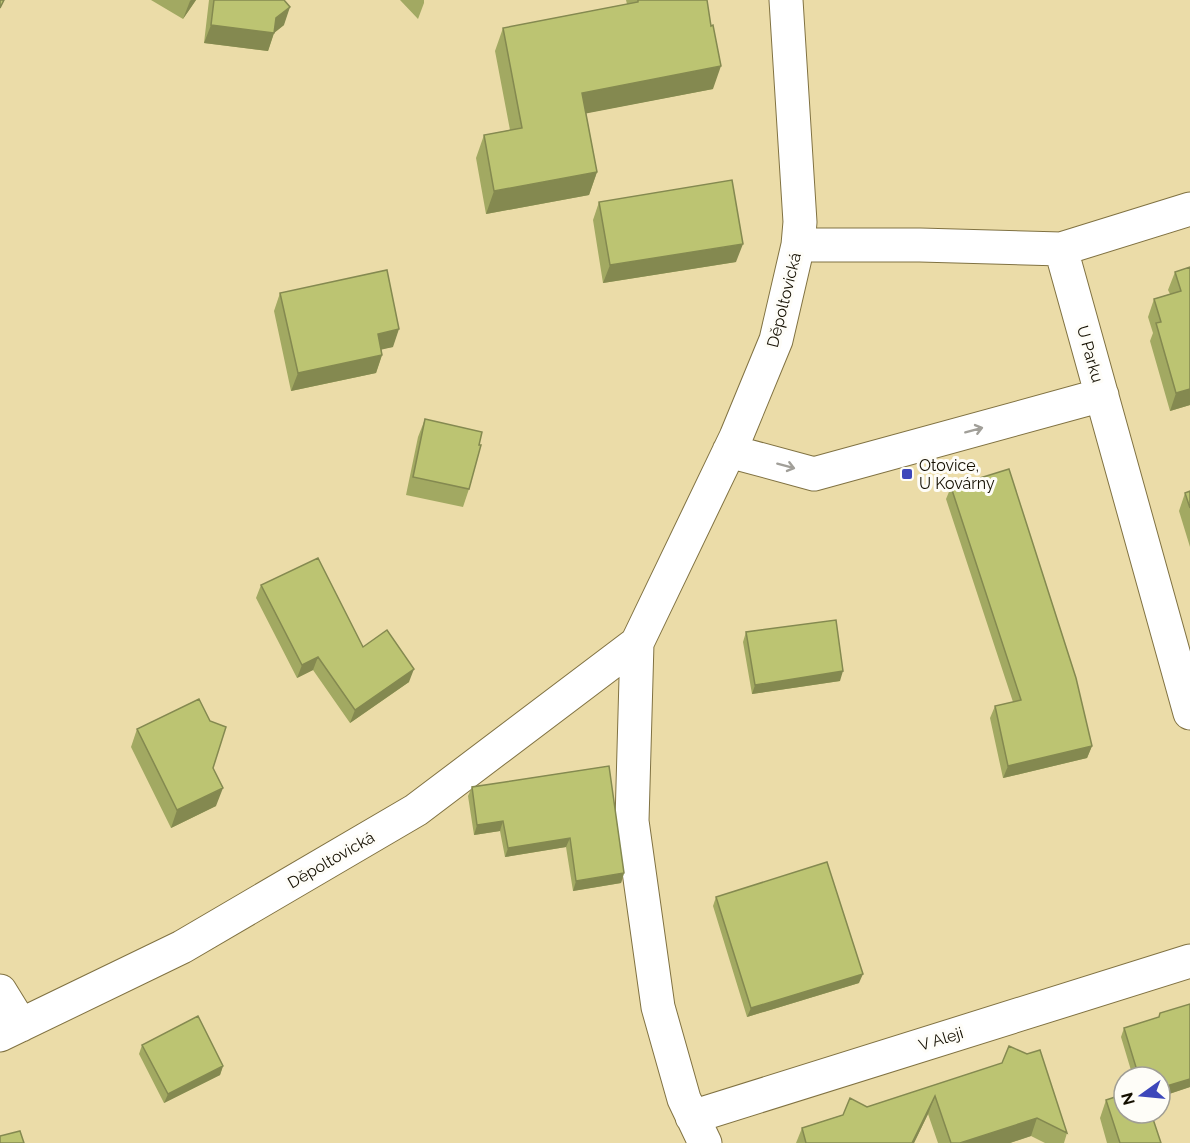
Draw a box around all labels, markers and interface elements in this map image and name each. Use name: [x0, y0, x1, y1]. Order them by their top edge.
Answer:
street label: Děpoltovická: [763, 251, 805, 349]
street label: U Parku: [1073, 323, 1107, 385]
one-way arrow: [964, 424, 983, 435]
place label: Otovice, U Kovárny: [919, 456, 995, 493]
one-way arrow: [776, 461, 795, 473]
marker: Otovice, U Kovárny: [900, 467, 914, 481]
street label: Děpoltovická: [284, 828, 378, 892]
street label: V Aleji: [916, 1023, 966, 1055]
north arrow: [1112, 1065, 1172, 1125]
text: N: [1117, 1090, 1139, 1107]

